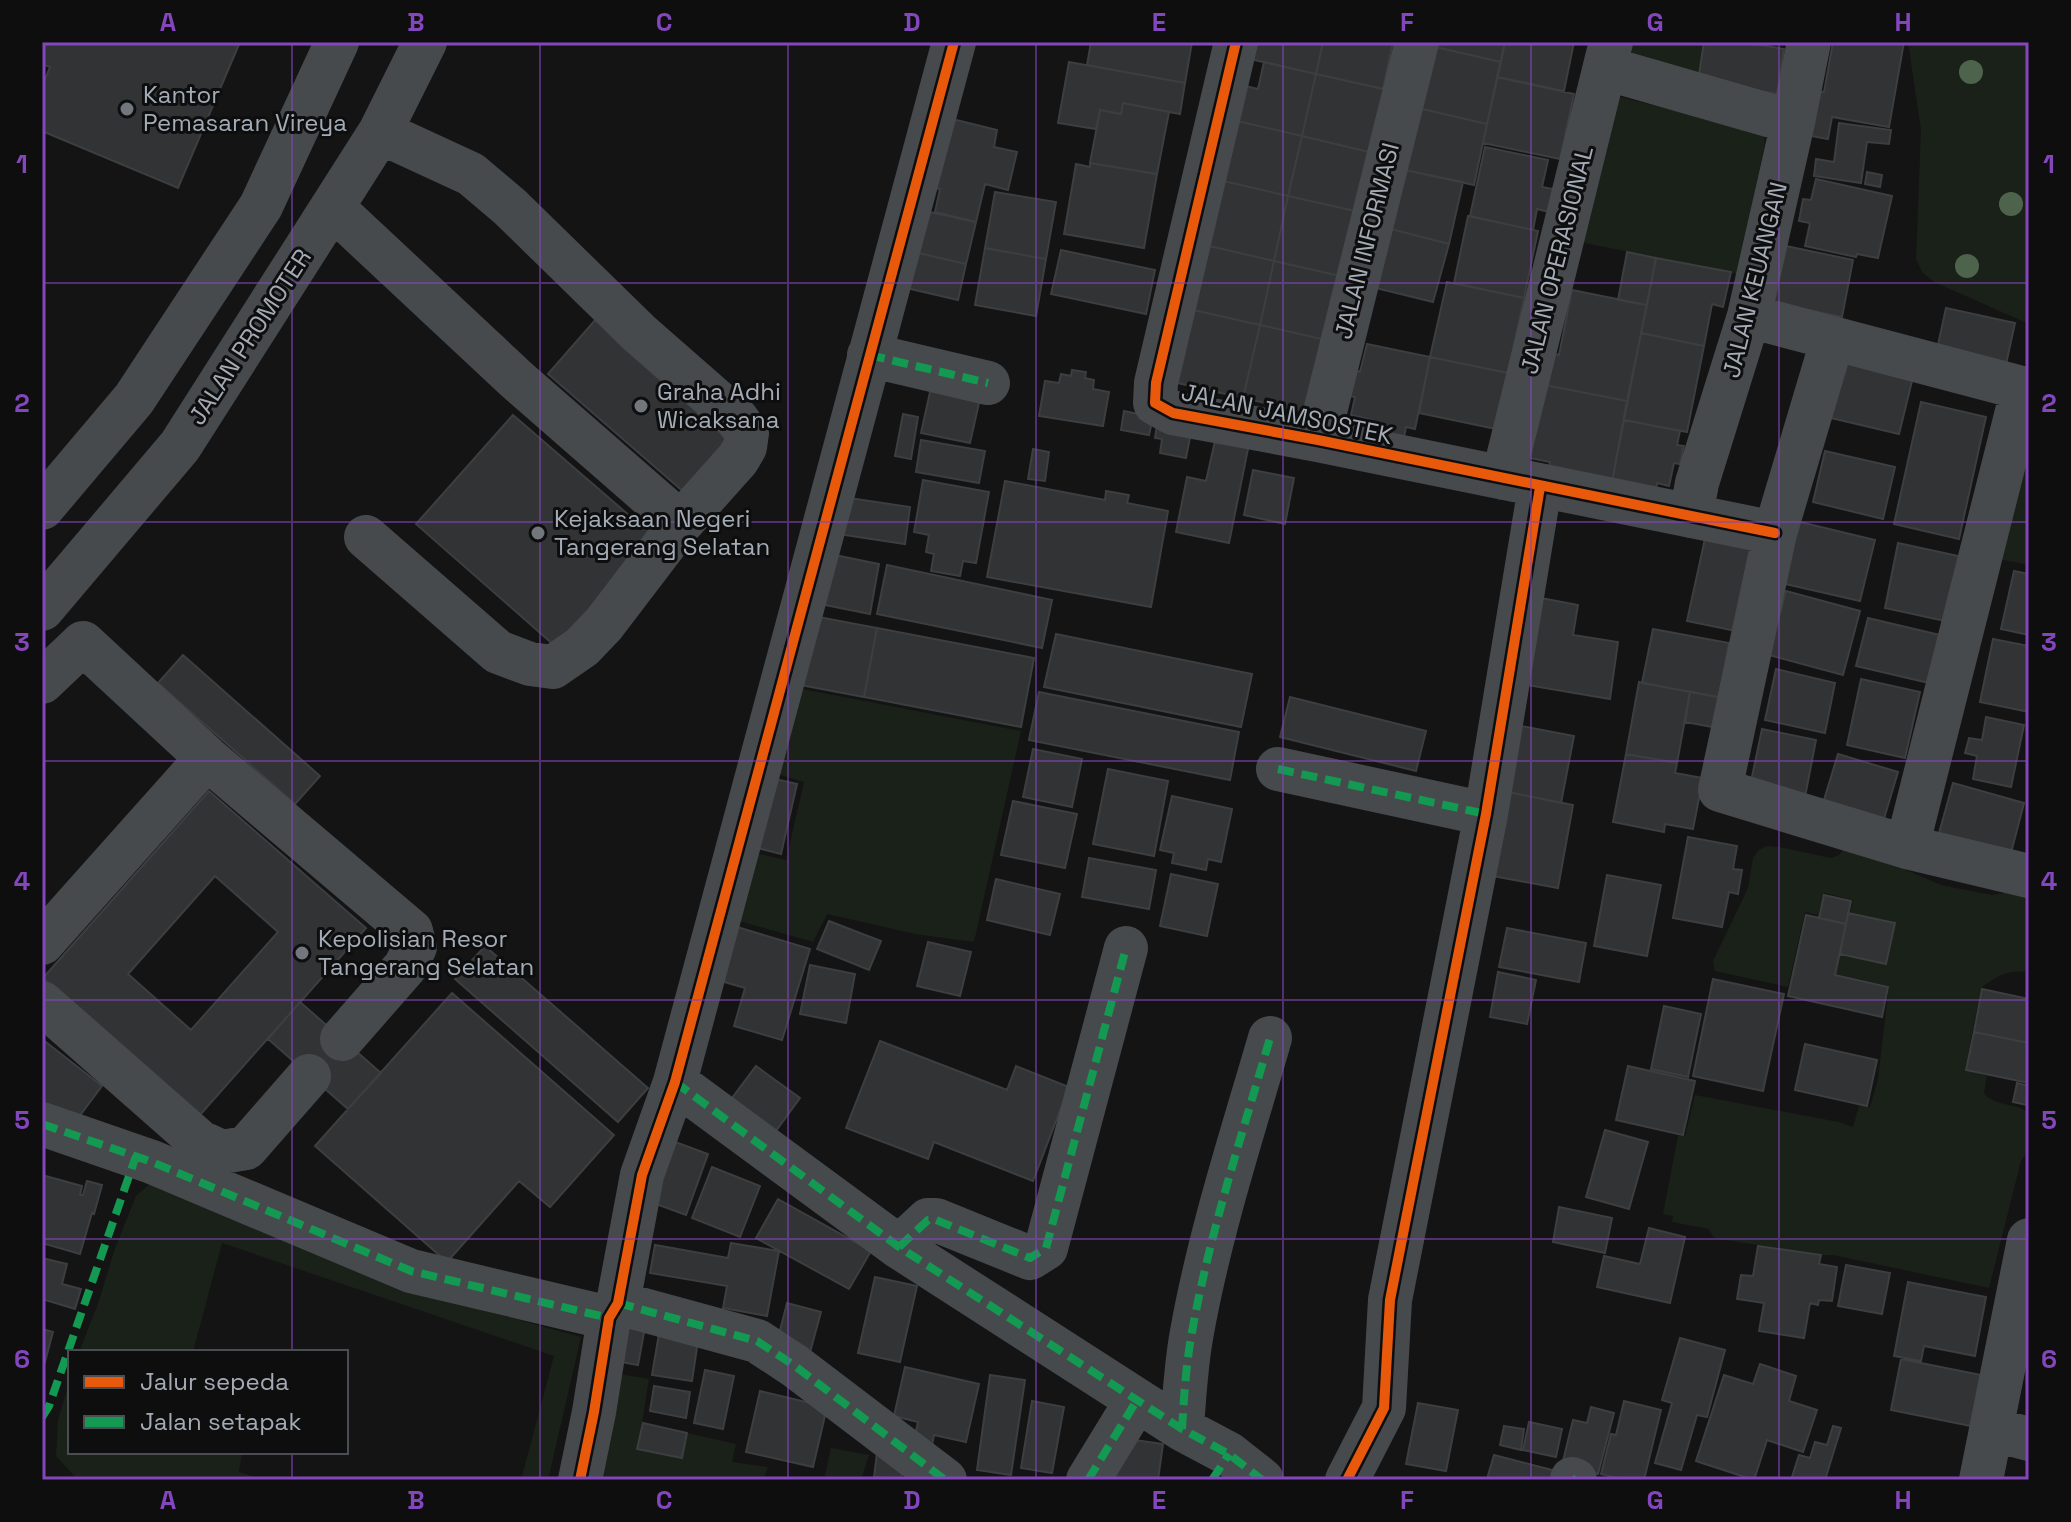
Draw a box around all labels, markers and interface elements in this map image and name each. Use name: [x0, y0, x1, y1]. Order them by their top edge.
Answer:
text: A: [160, 5, 177, 39]
text: B: [407, 5, 425, 39]
text: C: [656, 5, 672, 39]
text: D: [903, 5, 921, 39]
text: E: [1152, 5, 1166, 39]
text: F: [1400, 5, 1414, 39]
text: G: [1646, 5, 1664, 39]
text: H: [1894, 5, 1912, 39]
place label: Kantor Pemasaran Vireya: [143, 79, 347, 138]
marker: Kantor Pemasaran Vireya: [118, 100, 136, 118]
street label: JALAN INFORMASI: [1327, 140, 1406, 342]
street label: JALAN OPERASIONAL: [1513, 143, 1600, 377]
text: 1: [16, 147, 28, 181]
text: 1: [2043, 147, 2055, 181]
street label: JALAN KEUANGAN: [1715, 179, 1794, 381]
street label: JALAN PROMOTER: [181, 243, 318, 430]
place label: Graha Adhi Wicaksana: [657, 376, 781, 435]
street label: JALAN JAMSOSTEK: [1179, 376, 1396, 451]
text: 2: [14, 386, 30, 420]
text: 2: [2041, 386, 2057, 420]
marker: Graha Adhi Wicaksana: [632, 397, 650, 415]
place label: Kejaksaan Negeri Tangerang Selatan: [554, 503, 770, 562]
marker: Kejaksaan Negeri Tangerang Selatan: [529, 524, 547, 542]
text: 3: [14, 625, 30, 659]
text: 3: [2041, 625, 2057, 659]
text: 4: [14, 864, 30, 898]
text: 4: [2041, 864, 2057, 898]
place label: Kepolisian Resor Tangerang Selatan: [318, 923, 534, 982]
marker: Kepolisian Resor Tangerang Selatan: [293, 944, 311, 962]
text: 5: [14, 1103, 30, 1137]
text: 5: [2041, 1103, 2057, 1137]
text: 6: [14, 1342, 30, 1376]
text: 6: [2041, 1342, 2057, 1376]
legend: [68, 1350, 348, 1454]
text: Jalur sepeda: [140, 1366, 289, 1397]
text: Jalan setapak: [140, 1406, 301, 1437]
text: A: [160, 1483, 177, 1517]
text: B: [407, 1483, 425, 1517]
text: C: [656, 1483, 672, 1517]
text: D: [903, 1483, 921, 1517]
text: E: [1152, 1483, 1166, 1517]
text: F: [1400, 1483, 1414, 1517]
text: G: [1646, 1483, 1664, 1517]
text: H: [1894, 1483, 1912, 1517]

